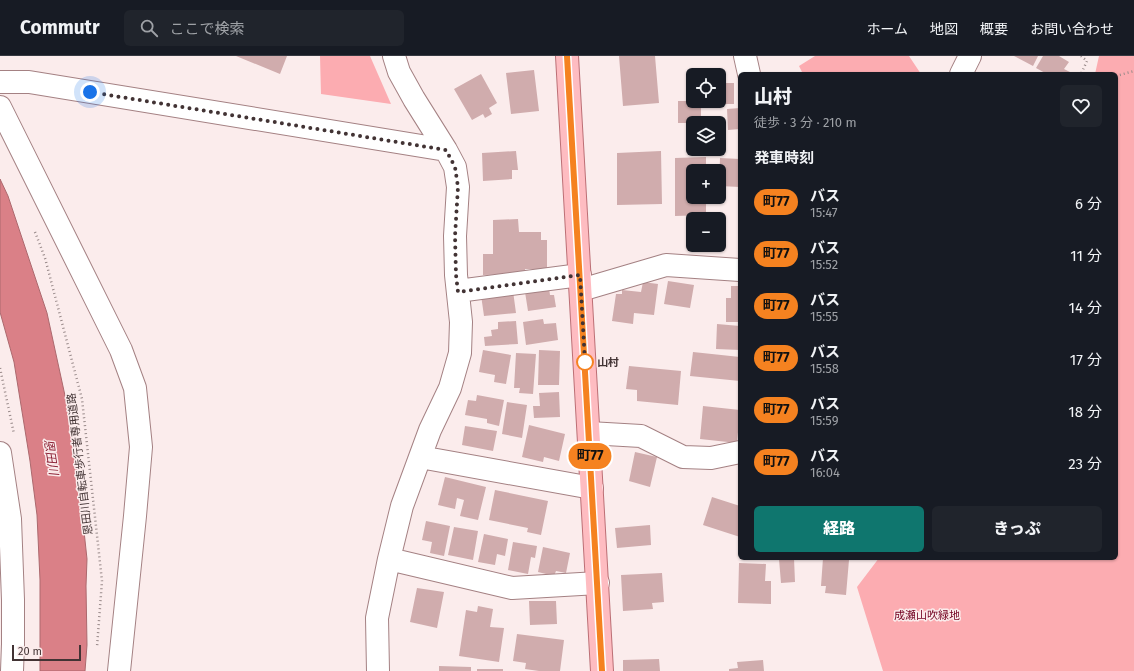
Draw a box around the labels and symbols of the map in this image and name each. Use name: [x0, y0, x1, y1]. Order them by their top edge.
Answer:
your location: [80, 82, 100, 102]
marker: 山村: [576, 353, 594, 371]
place label: 山村: [597, 356, 619, 369]
street label: 恩田川自転車歩行者専用道路: [65, 392, 95, 536]
water label: 恩田川: [41, 438, 61, 478]
line badge: 町77: [567, 443, 613, 469]
park label: 成瀬山吹緑地: [894, 609, 960, 622]
scale bar: [12, 643, 81, 662]

